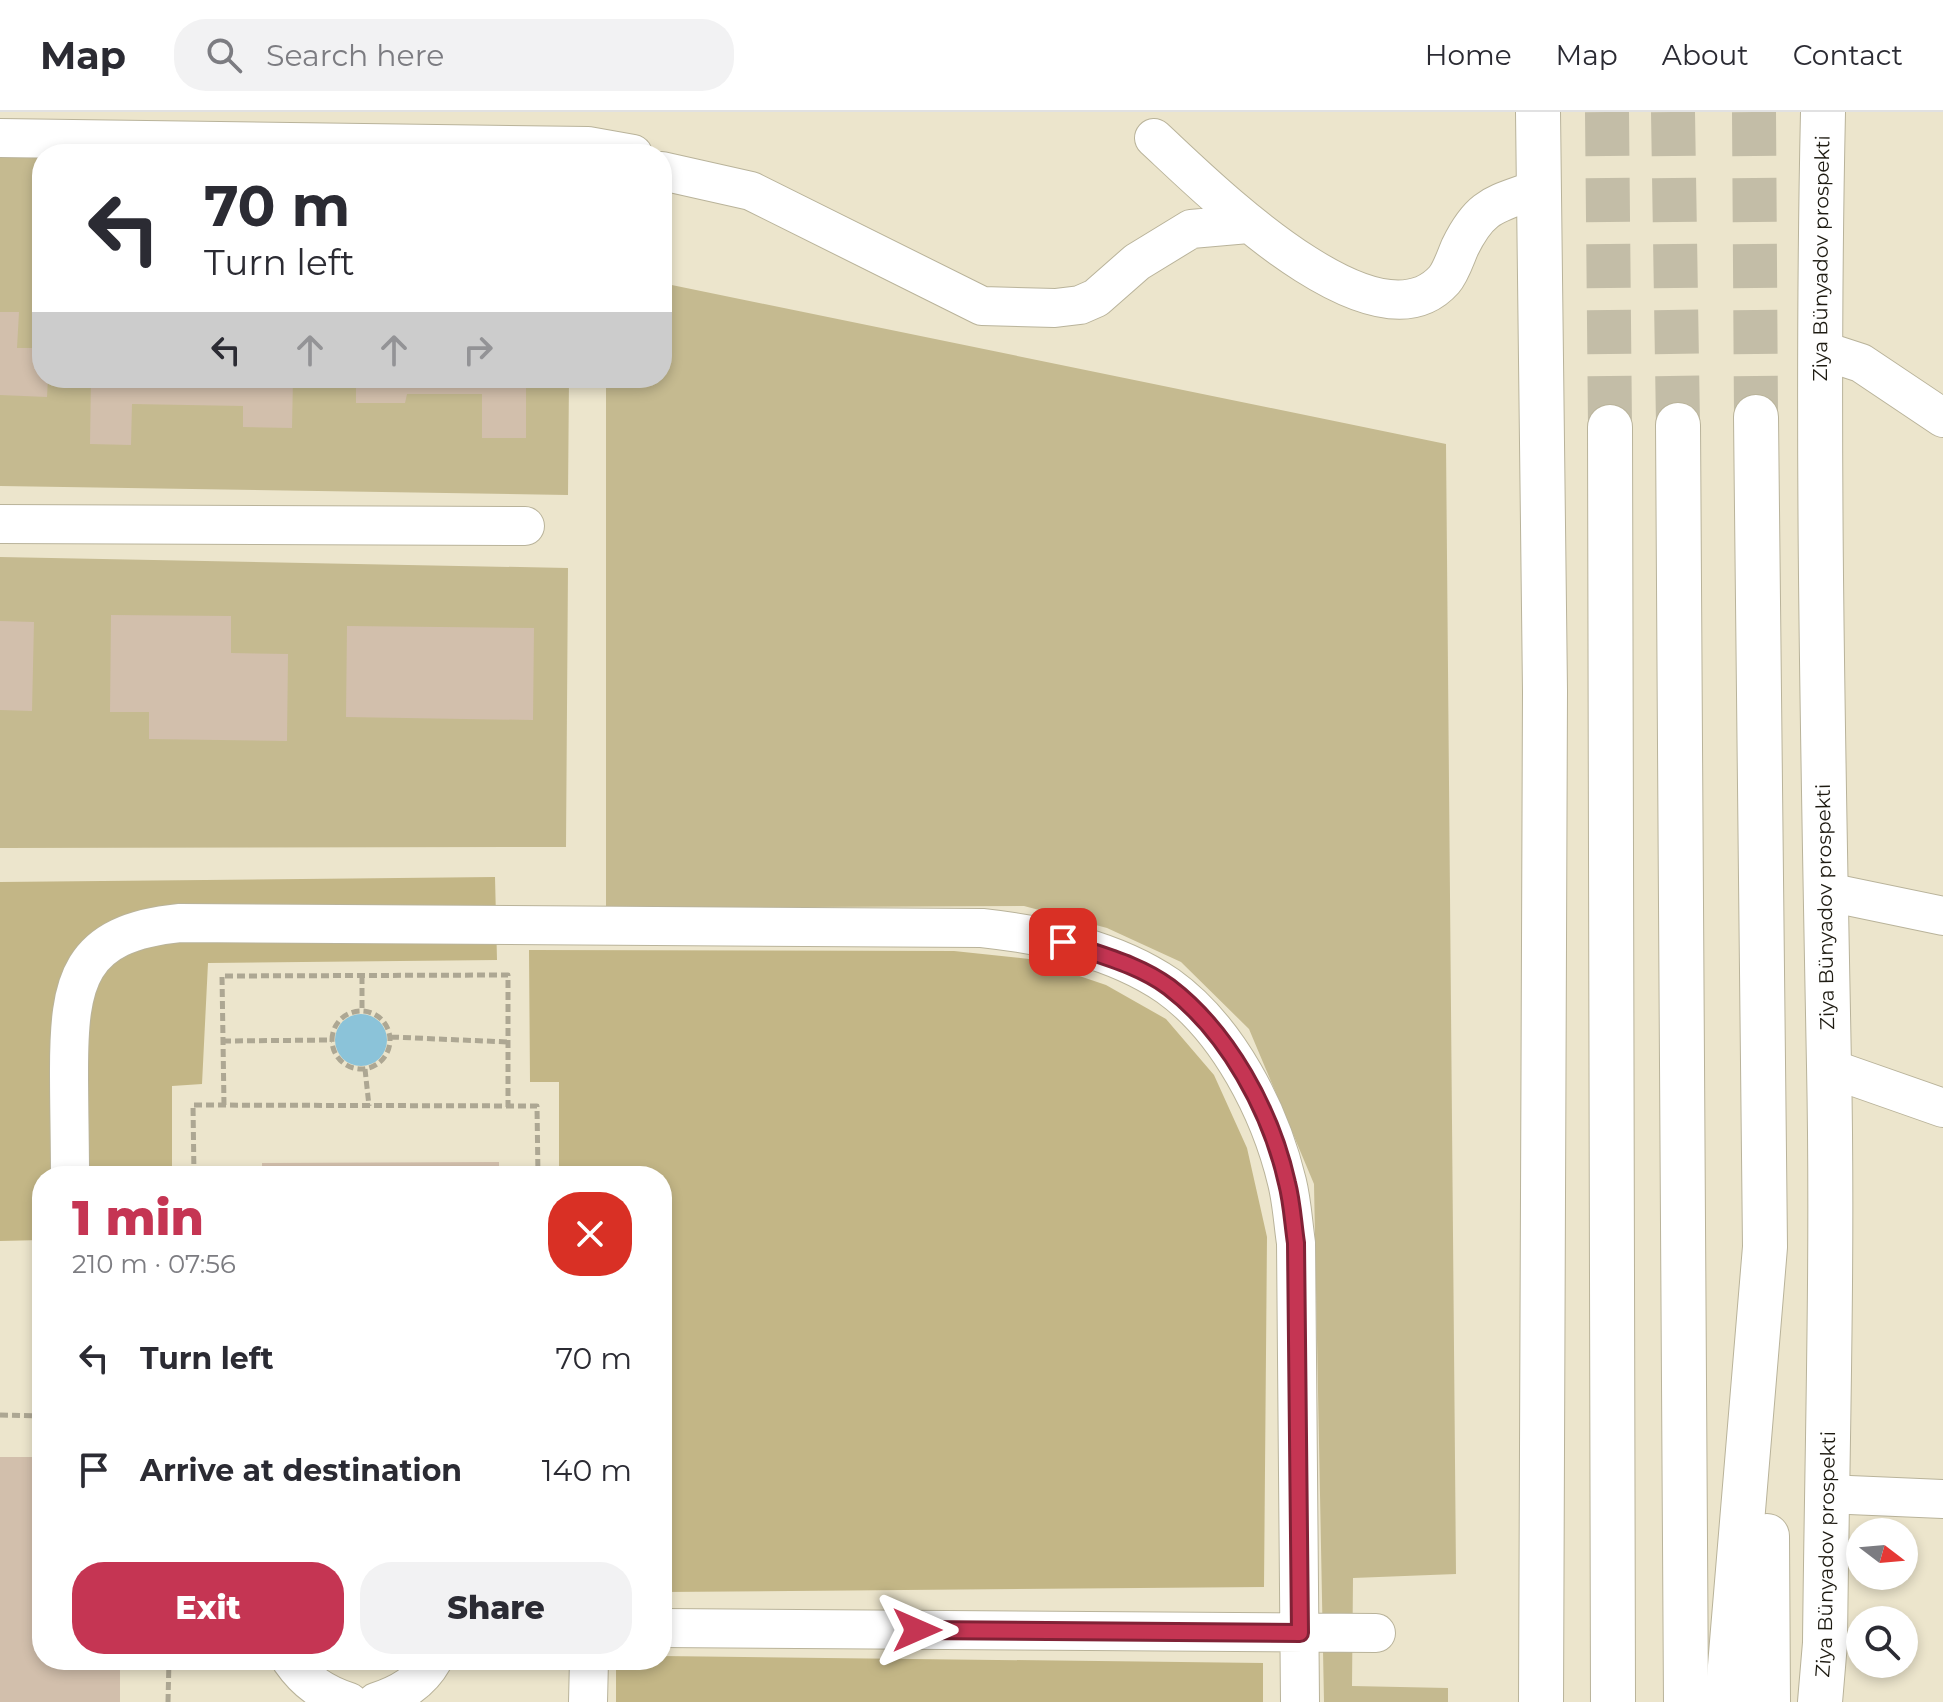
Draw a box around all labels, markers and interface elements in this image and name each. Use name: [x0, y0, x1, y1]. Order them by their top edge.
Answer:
search box: [174, 19, 734, 91]
text: Map: [40, 32, 126, 79]
icon: search: [202, 33, 246, 77]
text: Search here: [266, 37, 444, 74]
text: Home: [1425, 38, 1512, 72]
text: Map: [1556, 38, 1618, 72]
text: About: [1662, 38, 1749, 72]
text: Contact: [1793, 38, 1903, 72]
street label: Ziya Bünyadov prospekti: [1808, 135, 1835, 382]
text: 70 m: [204, 172, 350, 240]
icon: left: [72, 176, 176, 280]
text: Turn left: [204, 240, 355, 284]
icon: left: [204, 328, 248, 372]
icon: ahead: [288, 328, 332, 372]
icon: ahead: [372, 328, 416, 372]
icon: right: [456, 328, 500, 372]
street label: Ziya Bünyadov prospekti: [1811, 784, 1839, 1030]
pin: [1029, 908, 1097, 976]
icon: arrive: [1041, 920, 1085, 964]
text: 1 min: [72, 1189, 204, 1247]
button: close: [548, 1192, 632, 1276]
text: 210 m · 07:56: [72, 1248, 236, 1280]
icon: left: [72, 1336, 116, 1380]
text: Turn left: [140, 1340, 273, 1377]
text: 70 m: [555, 1340, 632, 1377]
street label: Ziya Bünyadov prospekti: [1810, 1431, 1840, 1678]
icon: arrive: [72, 1448, 116, 1492]
text: Arrive at destination: [140, 1452, 462, 1489]
text: 140 m: [542, 1452, 632, 1489]
north arrow: [1846, 1518, 1918, 1590]
map controls: [1846, 1518, 1918, 1678]
button: Exit: [72, 1562, 344, 1654]
button: Share: [360, 1562, 632, 1654]
position arrow: [875, 1588, 959, 1672]
button: search: [1846, 1606, 1918, 1678]

